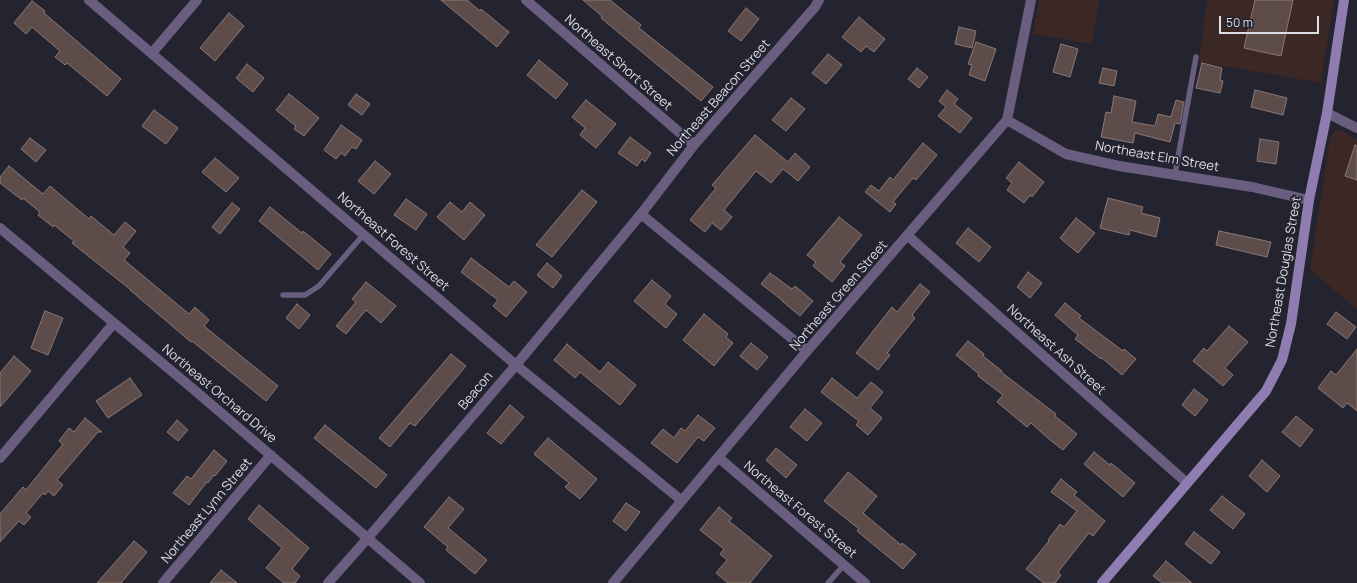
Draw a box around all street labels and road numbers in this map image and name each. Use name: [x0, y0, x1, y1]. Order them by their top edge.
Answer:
street label: Northeast Short Street: [561, 12, 675, 114]
street label: Northeast Beacon Street: [664, 37, 774, 159]
street label: Northeast Elm Street: [1094, 138, 1220, 176]
street label: Northeast Forest Street: [334, 189, 452, 295]
street label: Northeast Douglas Street: [1263, 195, 1305, 349]
street label: Northeast Green Street: [787, 238, 891, 354]
street label: Northeast Ash Street: [1004, 302, 1108, 398]
street label: Northeast Orchard Drive: [158, 341, 280, 447]
street label: Beacon: [456, 369, 496, 413]
street label: Northeast Lynn Street: [158, 455, 256, 567]
street label: Northeast Forest Street: [740, 458, 860, 562]

